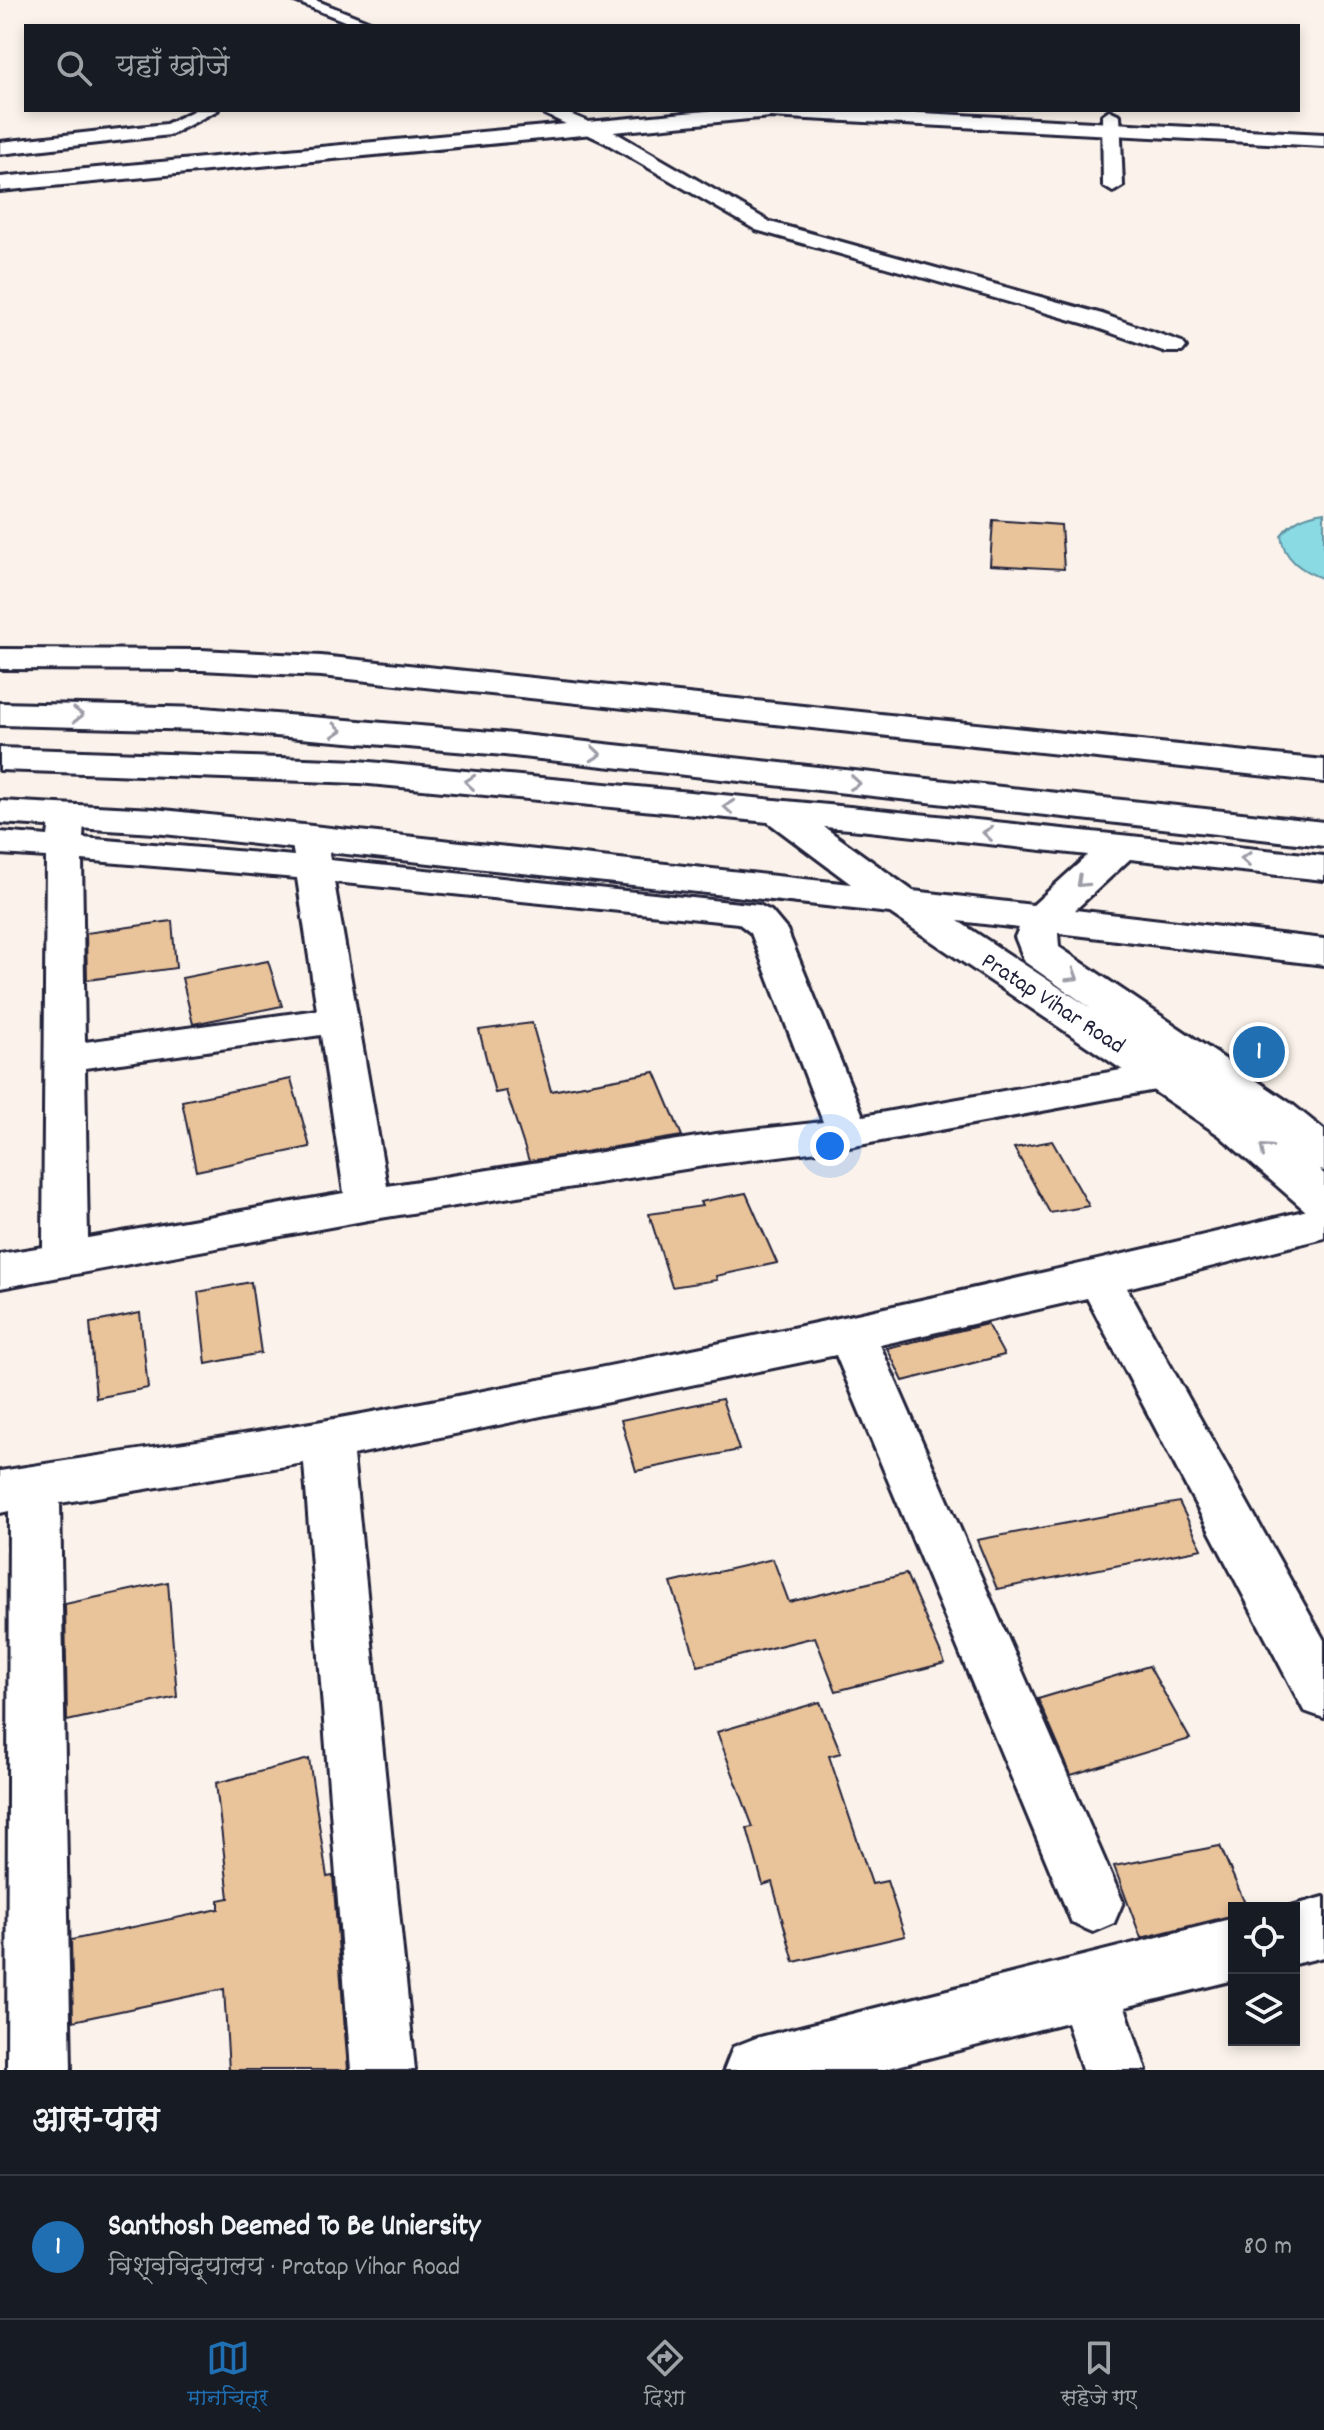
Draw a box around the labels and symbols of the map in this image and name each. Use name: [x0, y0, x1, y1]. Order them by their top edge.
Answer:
one-way arrow: [72, 706, 85, 724]
one-way arrow: [331, 721, 344, 738]
one-way arrow: [590, 745, 603, 762]
one-way arrow: [463, 774, 476, 791]
one-way arrow: [849, 774, 862, 791]
one-way arrow: [722, 798, 735, 815]
one-way arrow: [981, 824, 994, 841]
one-way arrow: [1240, 851, 1253, 868]
one-way arrow: [1077, 872, 1092, 886]
street label: Pratap Vihar Road: [974, 945, 1131, 1064]
one-way arrow: [1065, 966, 1079, 981]
pin: 1: [1233, 1022, 1285, 1082]
your location: [810, 1126, 850, 1166]
one-way arrow: [1259, 1144, 1274, 1159]

